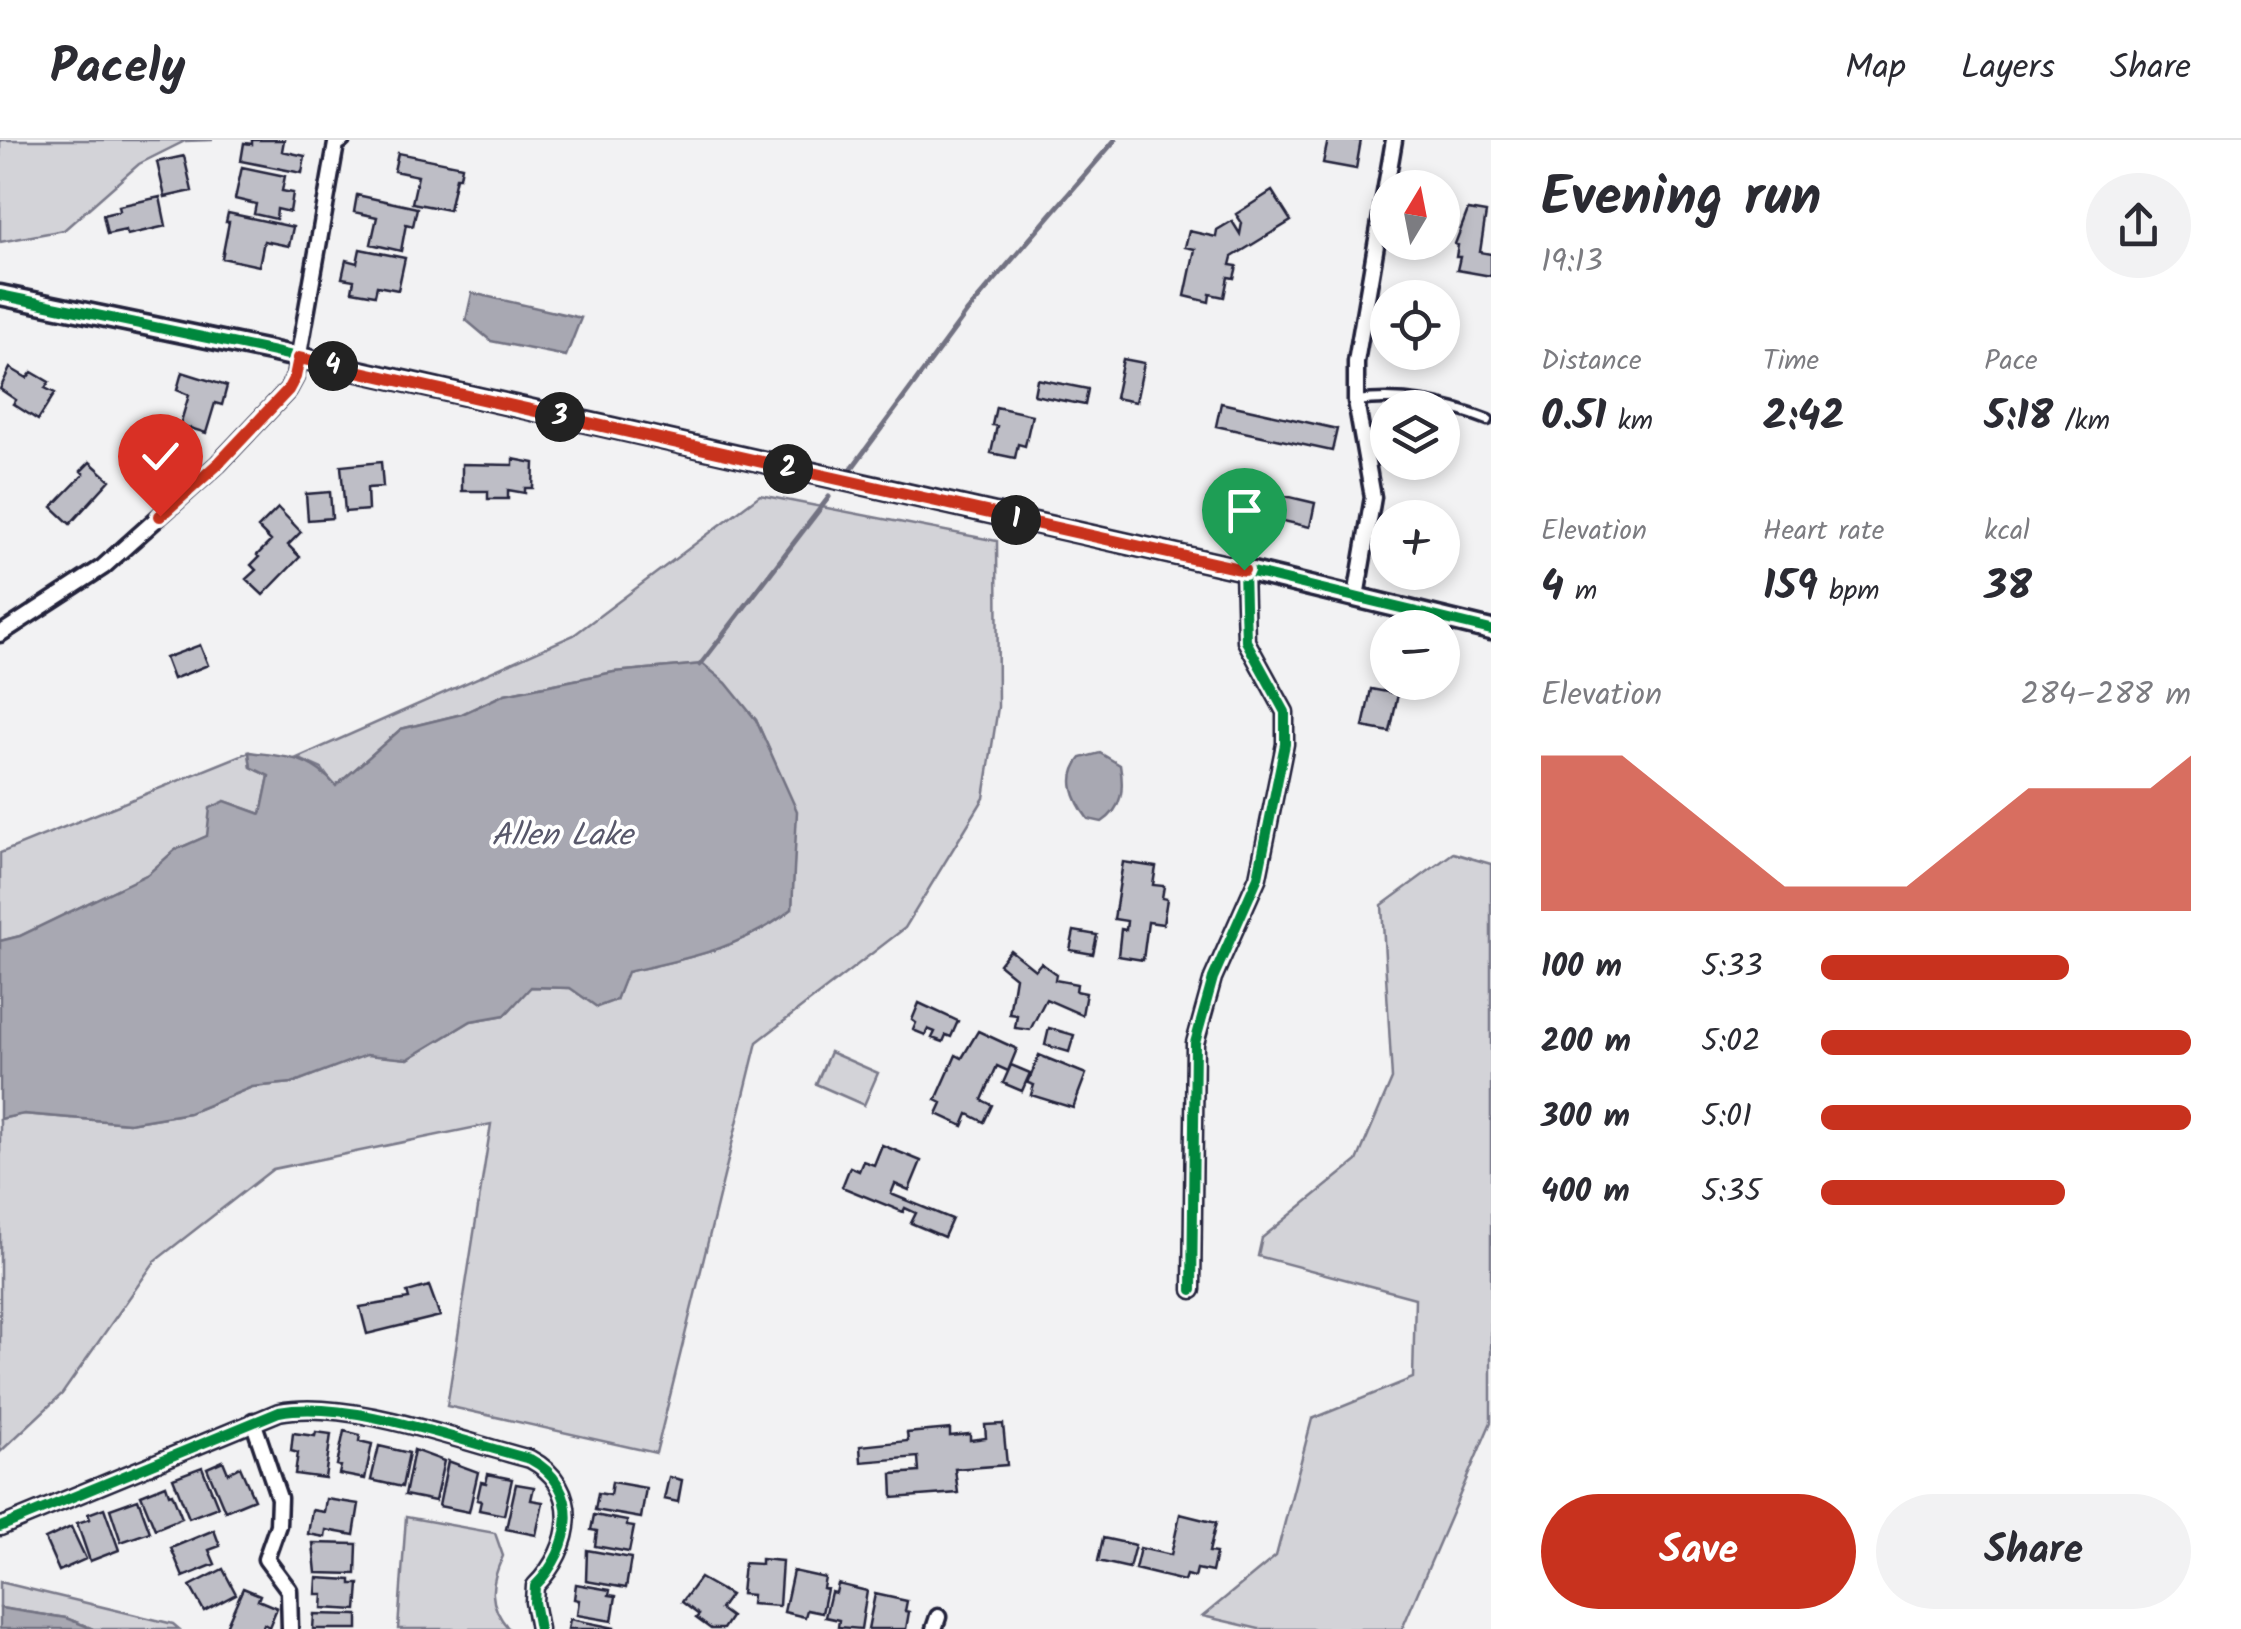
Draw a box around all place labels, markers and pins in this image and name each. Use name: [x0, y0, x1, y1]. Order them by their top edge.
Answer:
pin: 4: [308, 341, 358, 391]
pin: 3: [535, 392, 585, 442]
pin: [118, 414, 203, 517]
pin: 2: [763, 444, 813, 494]
pin: [1202, 468, 1287, 571]
pin: 1: [991, 495, 1041, 545]

